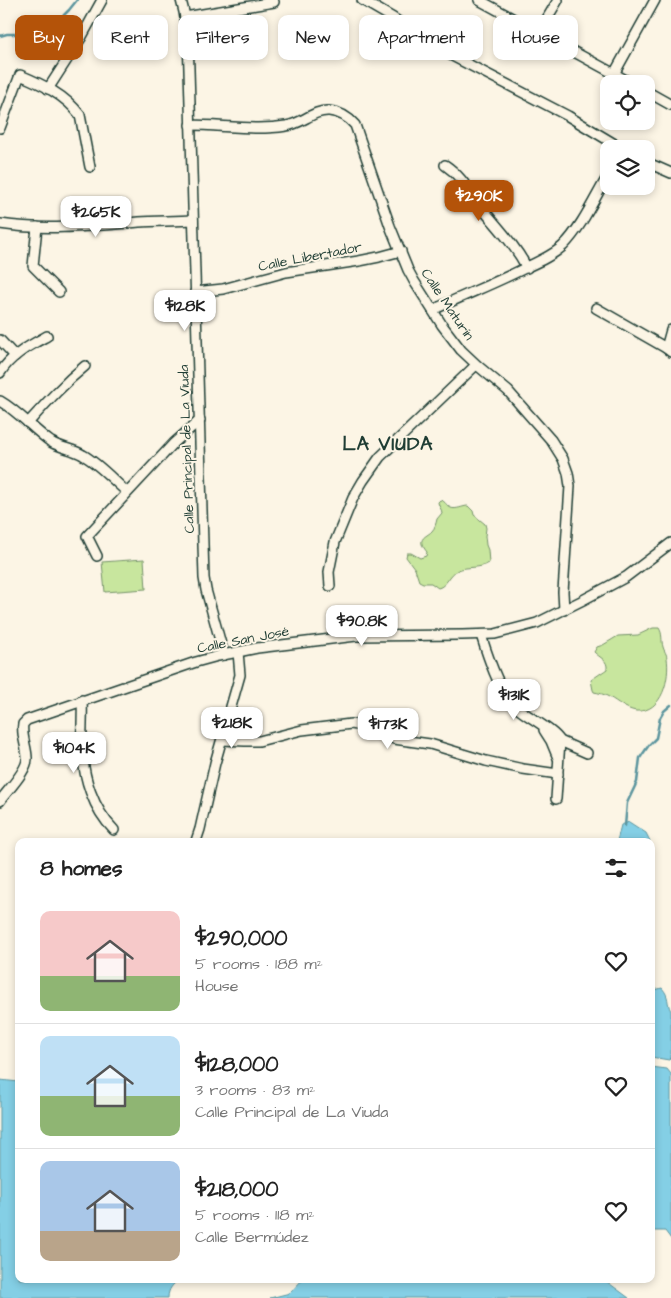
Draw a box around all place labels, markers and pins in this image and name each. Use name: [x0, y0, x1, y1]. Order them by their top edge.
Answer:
pin: $290K: [444, 180, 514, 222]
pin: $265K: [61, 196, 131, 238]
pin: $128K: [150, 290, 220, 332]
pin: $90.8K: [321, 604, 403, 647]
pin: $131K: [479, 678, 549, 721]
pin: $218K: [197, 706, 267, 749]
pin: $173K: [353, 708, 423, 750]
pin: $104K: [39, 732, 109, 774]

